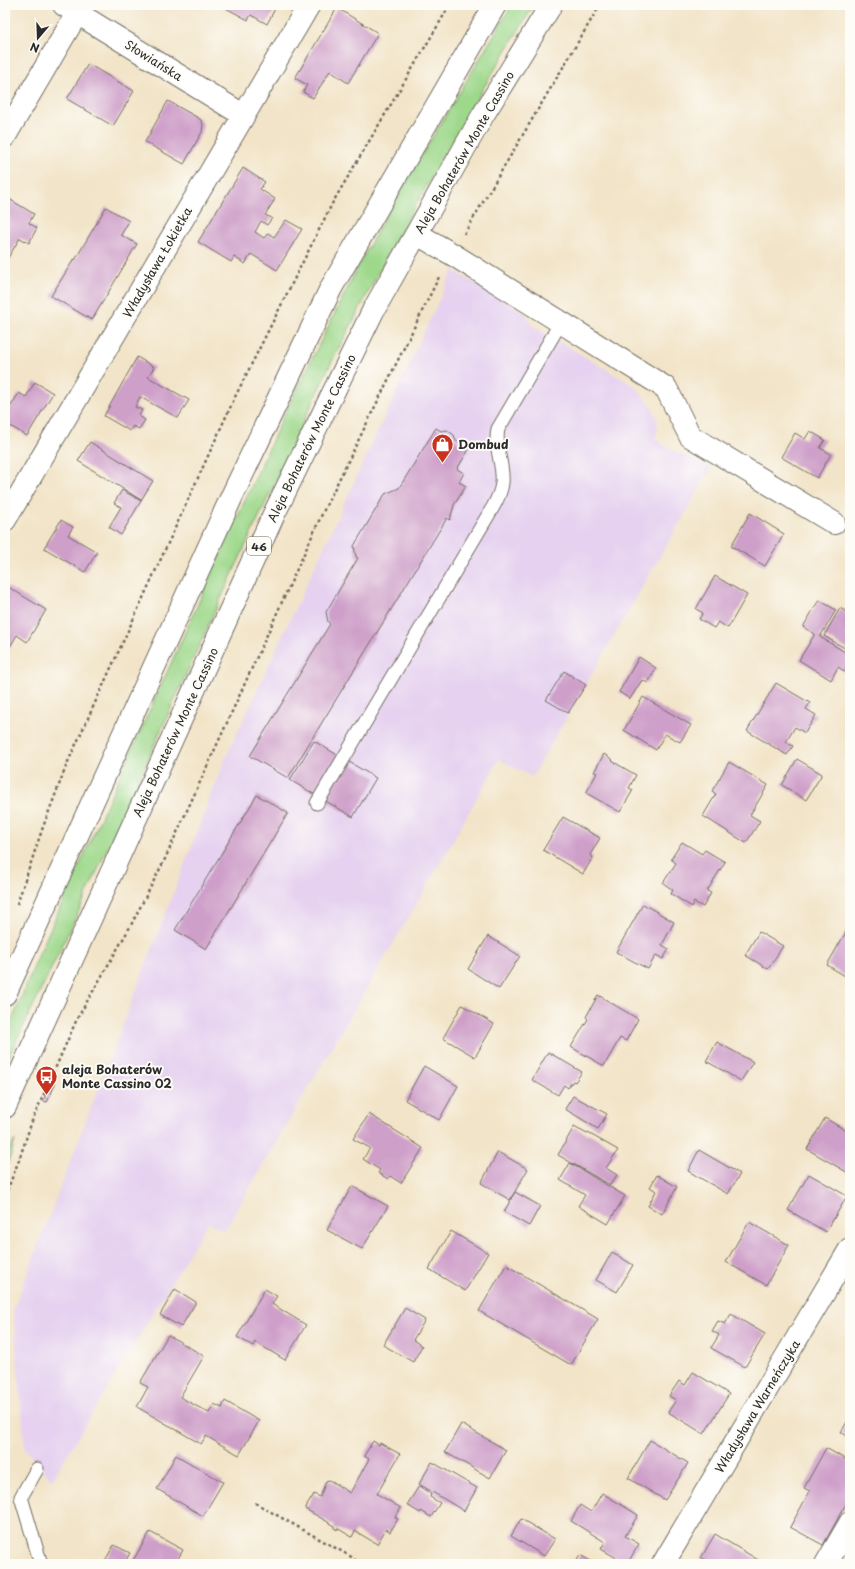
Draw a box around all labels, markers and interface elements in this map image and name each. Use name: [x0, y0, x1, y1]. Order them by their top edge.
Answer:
north arrow: [18, 18, 58, 58]
street label: Słowiańska: [122, 35, 187, 85]
text: N: [27, 38, 41, 57]
street label: Aleja Bohaterów Monte Cassino: [410, 67, 518, 237]
street label: Władysława Łokietka: [118, 203, 196, 321]
street label: Aleja Bohaterów Monte Cassino: [262, 351, 360, 525]
shop icon: Dombud: [430, 431, 456, 464]
place label: Dombud: [458, 435, 509, 453]
road number: 46: [247, 537, 271, 555]
street label: Aleja Bohaterów Monte Cassino: [128, 644, 222, 820]
place label: aleja Bohaterów Monte Cassino 02: [62, 1060, 172, 1092]
bus stop icon: aleja Bohaterów Monte Cassino 02: [33, 1063, 59, 1096]
street label: Władysława Warneńczyka: [710, 1336, 804, 1476]

